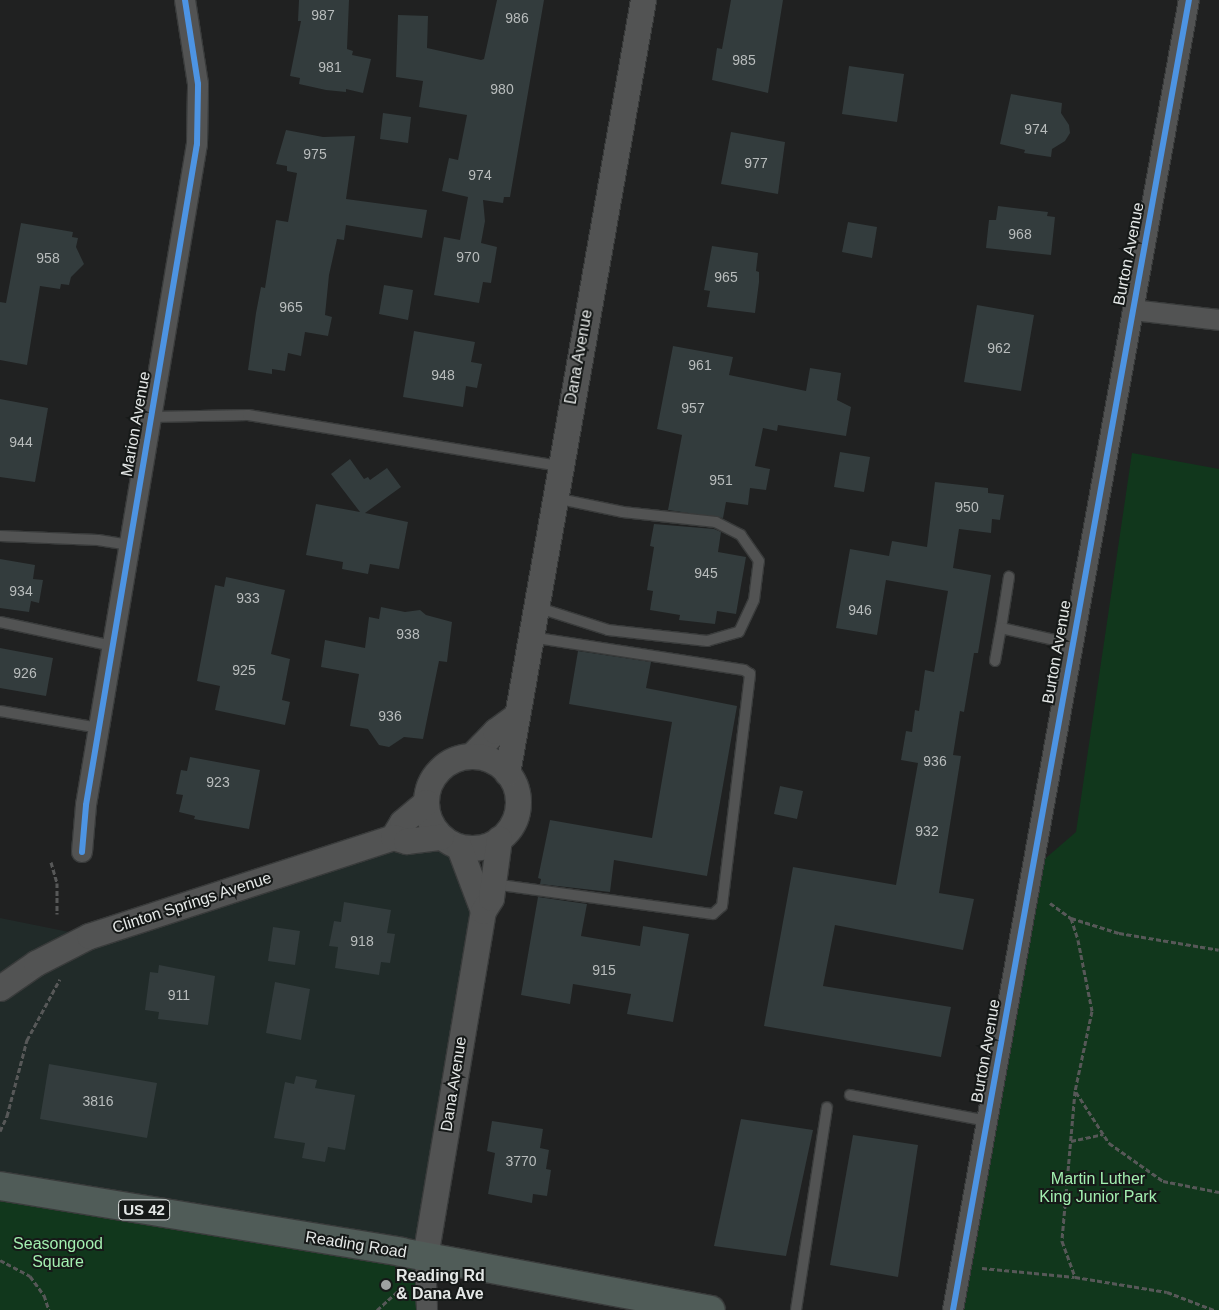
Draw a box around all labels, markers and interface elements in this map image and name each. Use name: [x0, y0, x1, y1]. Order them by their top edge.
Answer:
house number: 987: [311, 7, 335, 23]
house number: 986: [505, 10, 529, 26]
house number: 985: [732, 52, 756, 68]
house number: 981: [318, 59, 342, 75]
house number: 980: [490, 81, 514, 97]
house number: 974: [1024, 121, 1048, 137]
house number: 975: [303, 146, 327, 162]
house number: 977: [744, 155, 768, 171]
house number: 974: [468, 167, 492, 183]
street label: Burton Avenue: [1110, 200, 1148, 308]
house number: 968: [1008, 226, 1032, 242]
house number: 970: [456, 249, 480, 265]
house number: 958: [36, 250, 60, 266]
house number: 965: [714, 269, 738, 285]
house number: 965: [279, 299, 303, 315]
street label: Dana Avenue: [561, 308, 597, 406]
house number: 962: [987, 340, 1011, 356]
house number: 961: [688, 357, 712, 373]
house number: 948: [431, 367, 455, 383]
street label: Marion Avenue: [117, 369, 155, 479]
house number: 957: [681, 400, 705, 416]
house number: 944: [9, 434, 33, 450]
house number: 951: [709, 472, 733, 488]
house number: 950: [955, 499, 979, 515]
house number: 945: [694, 565, 718, 581]
house number: 934: [9, 583, 33, 599]
house number: 933: [236, 590, 260, 606]
street label: Burton Avenue: [1038, 598, 1076, 706]
house number: 946: [848, 602, 872, 618]
house number: 938: [396, 626, 420, 642]
house number: 925: [232, 662, 256, 678]
house number: 926: [13, 665, 37, 681]
house number: 936: [378, 708, 402, 724]
house number: 936: [923, 753, 947, 769]
house number: 923: [206, 774, 230, 790]
house number: 932: [915, 823, 939, 839]
street label: Clinton Springs Avenue: [110, 868, 274, 938]
house number: 918: [350, 933, 374, 949]
house number: 915: [592, 962, 616, 978]
house number: 911: [168, 987, 190, 1003]
street label: Burton Avenue: [967, 997, 1005, 1105]
street label: Dana Avenue: [437, 1035, 471, 1133]
house number: 3816: [82, 1093, 114, 1109]
house number: 3770: [505, 1153, 537, 1169]
park label: Martin Luther King Junior Park: [1039, 1169, 1157, 1207]
road number: US 42: [118, 1198, 170, 1222]
street label: Reading Road: [304, 1228, 408, 1262]
park label: Seasongood Square: [13, 1234, 103, 1272]
place label: Reading Rd & Dana Ave: [396, 1266, 485, 1304]
marker: Reading Rd & Dana Ave: [380, 1279, 392, 1291]

